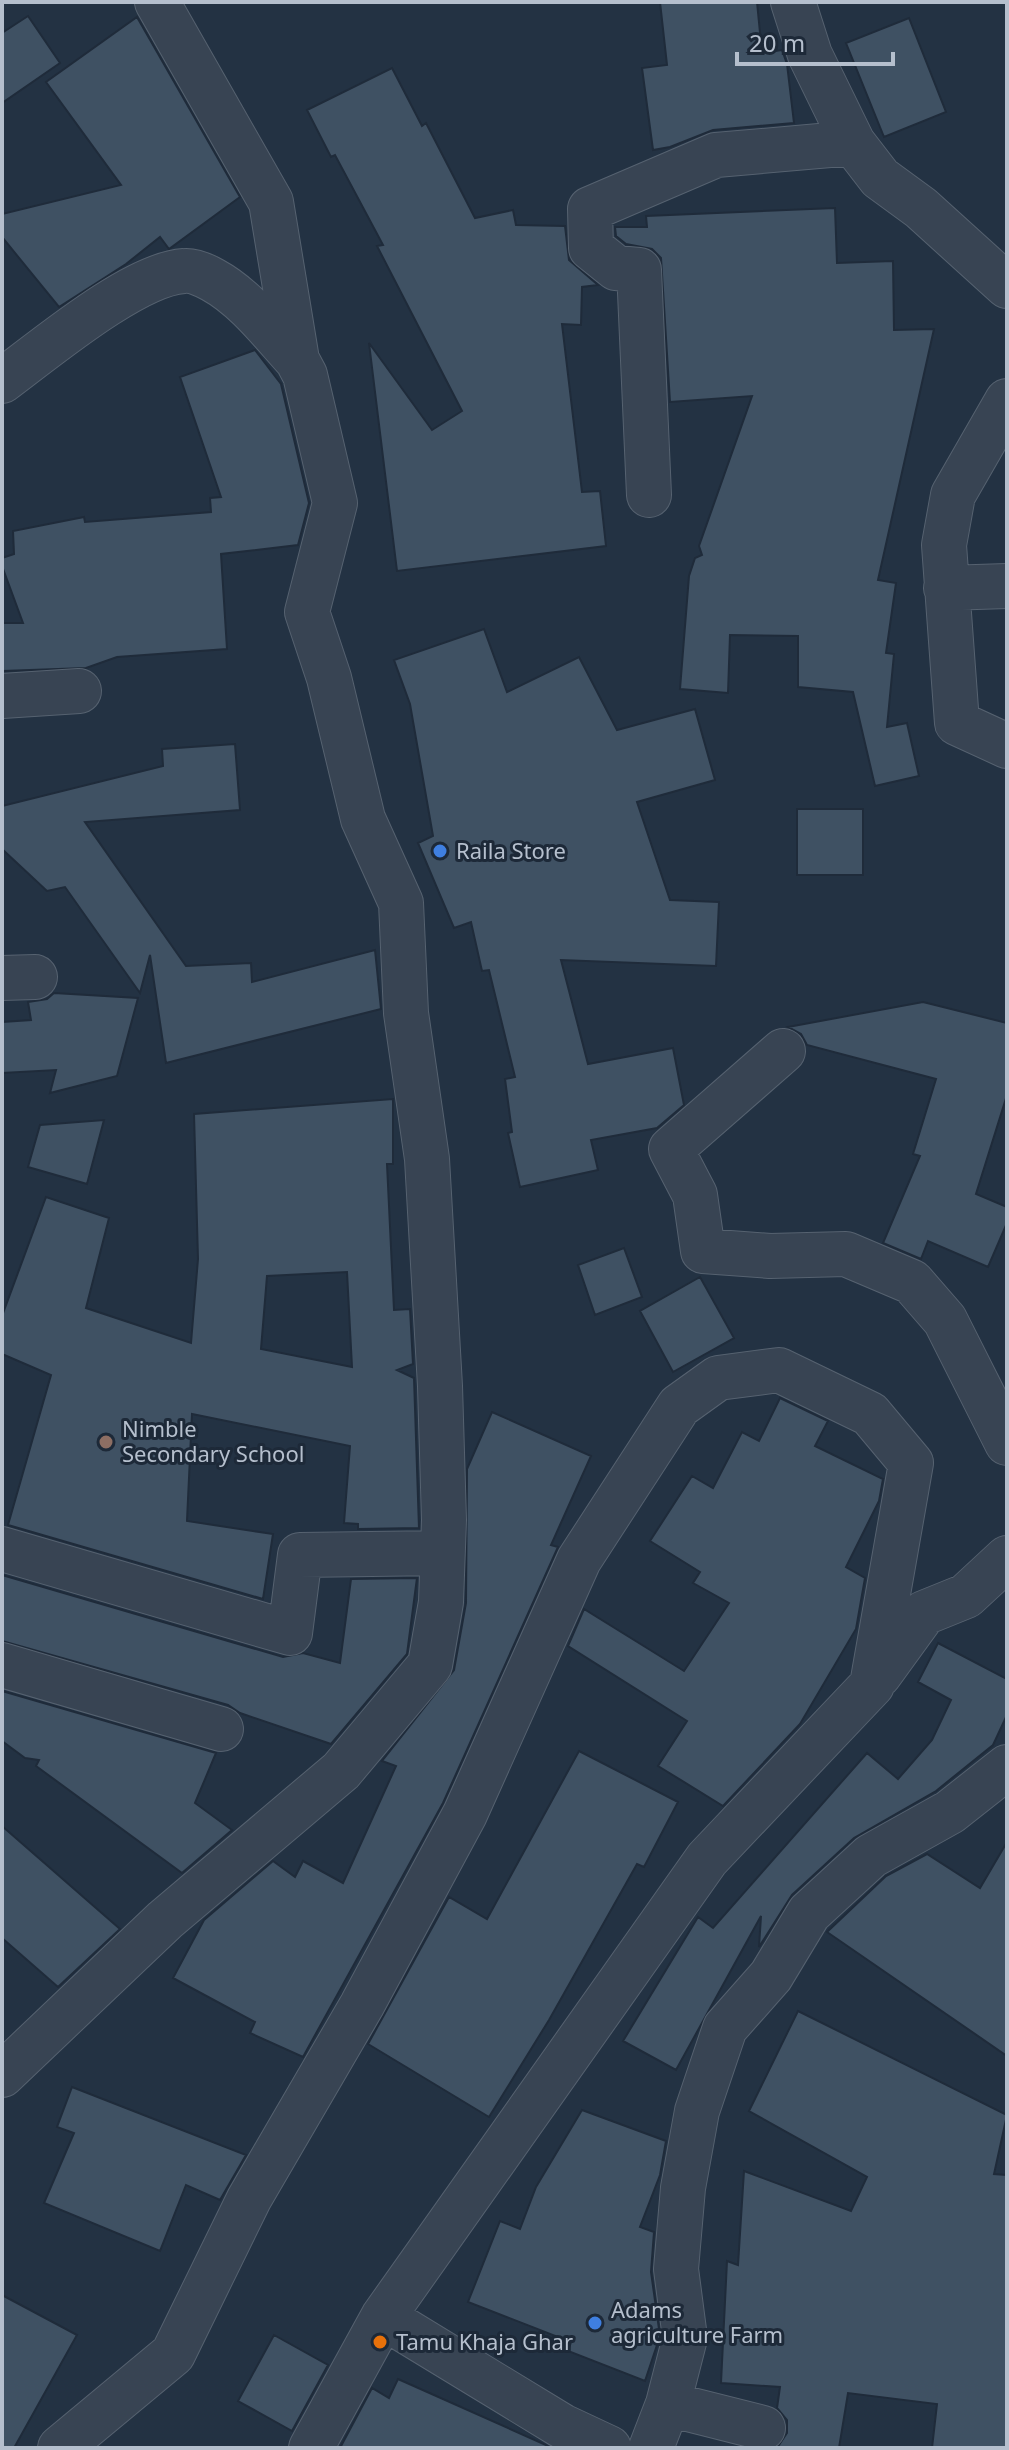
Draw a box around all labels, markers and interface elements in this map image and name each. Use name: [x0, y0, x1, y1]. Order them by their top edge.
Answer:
scale bar: [737, 16, 893, 66]
text: 20 m: [749, 26, 805, 59]
place label: Raila Store: [456, 835, 566, 865]
marker: Raila Store: [431, 842, 449, 860]
place label: Nimble Secondary School: [122, 1413, 304, 1468]
marker: Nimble Secondary School: [97, 1433, 115, 1451]
place label: Adams agriculture Farm: [611, 2294, 783, 2349]
marker: Adams agriculture Farm: [586, 2314, 604, 2332]
place label: Tamu Khaja Ghar: [396, 2326, 573, 2356]
marker: Tamu Khaja Ghar: [371, 2333, 389, 2351]

